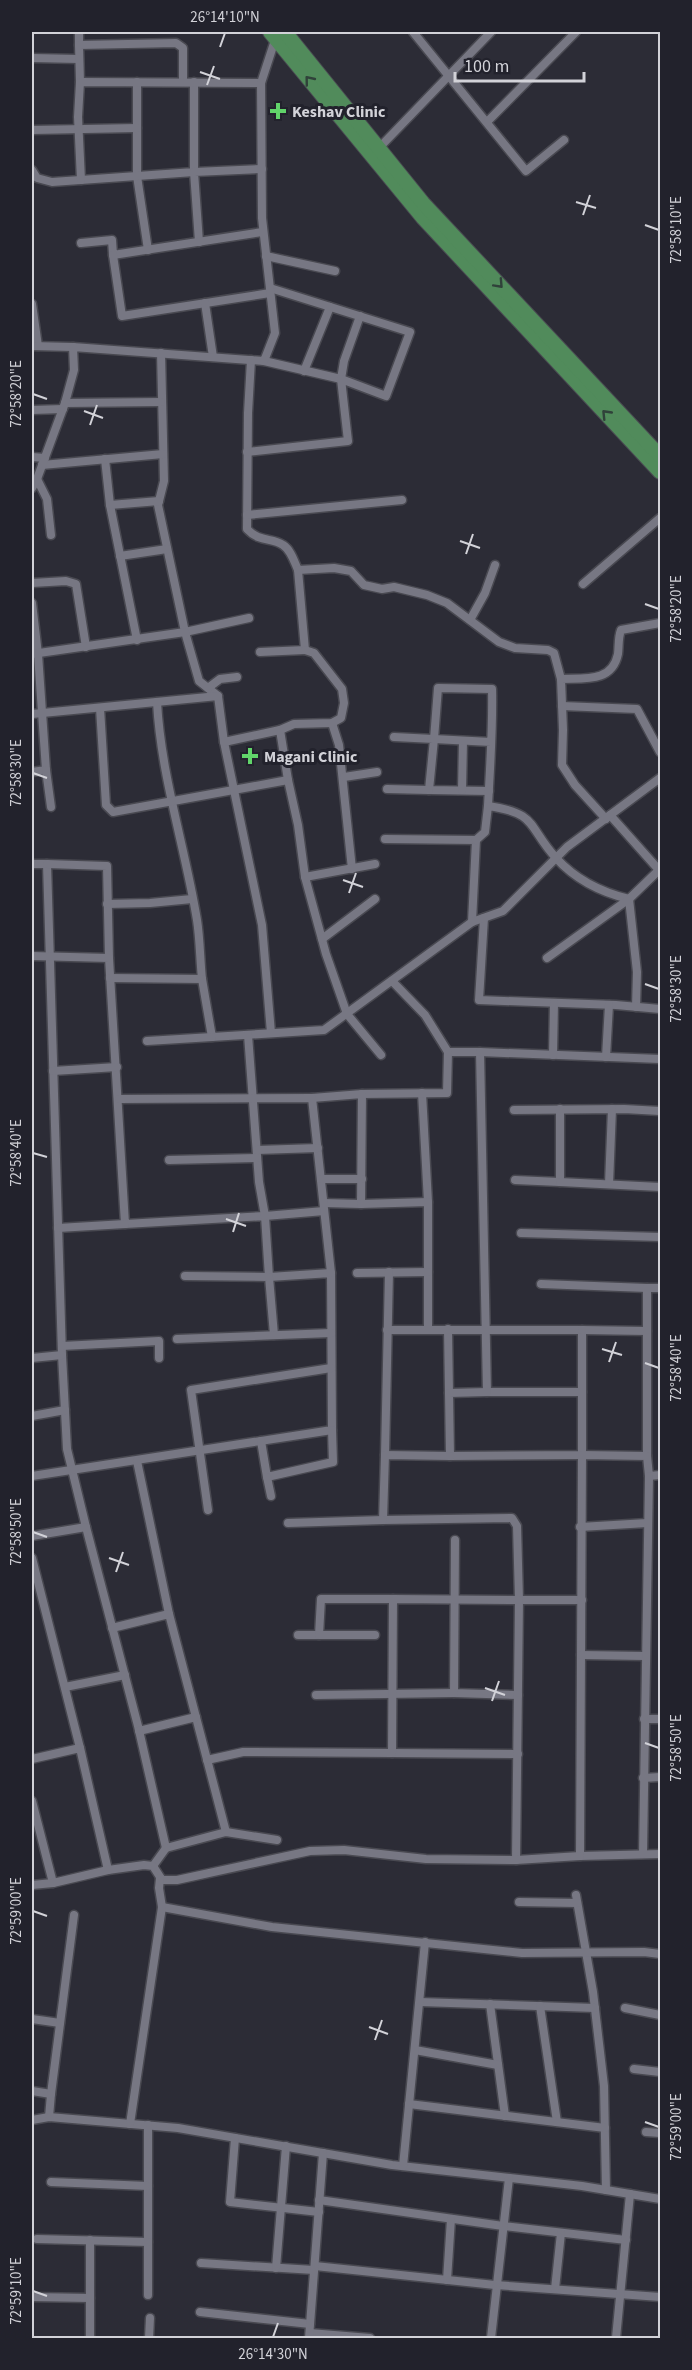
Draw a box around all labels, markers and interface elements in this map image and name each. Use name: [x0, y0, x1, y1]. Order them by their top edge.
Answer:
text: 26°14'10"N: [190, 7, 260, 28]
scale bar: [455, 45, 584, 83]
text: 100 m: [464, 54, 509, 79]
one-way arrow: [305, 76, 316, 87]
place label: Keshav Clinic: [292, 101, 386, 123]
marker: Keshav Clinic: [269, 102, 287, 120]
text: 72°58'10"E: [666, 196, 687, 264]
one-way arrow: [492, 277, 503, 288]
text: 72°58'20"E: [6, 360, 27, 428]
one-way arrow: [602, 410, 613, 420]
text: 72°58'20"E: [666, 575, 687, 643]
text: 72°58'30"E: [6, 739, 27, 807]
place label: Magani Clinic: [264, 746, 358, 768]
marker: Magani Clinic: [241, 747, 259, 765]
text: 72°58'30"E: [666, 955, 687, 1023]
text: 72°58'40"E: [6, 1119, 27, 1187]
text: 72°58'40"E: [666, 1334, 687, 1402]
text: 72°58'50"E: [6, 1498, 27, 1566]
text: 72°58'50"E: [666, 1714, 687, 1782]
text: 72°59'00"E: [6, 1877, 27, 1945]
text: 72°59'00"E: [666, 2093, 687, 2161]
text: 72°59'10"E: [6, 2257, 27, 2325]
text: 26°14'30"N: [238, 2344, 308, 2365]

